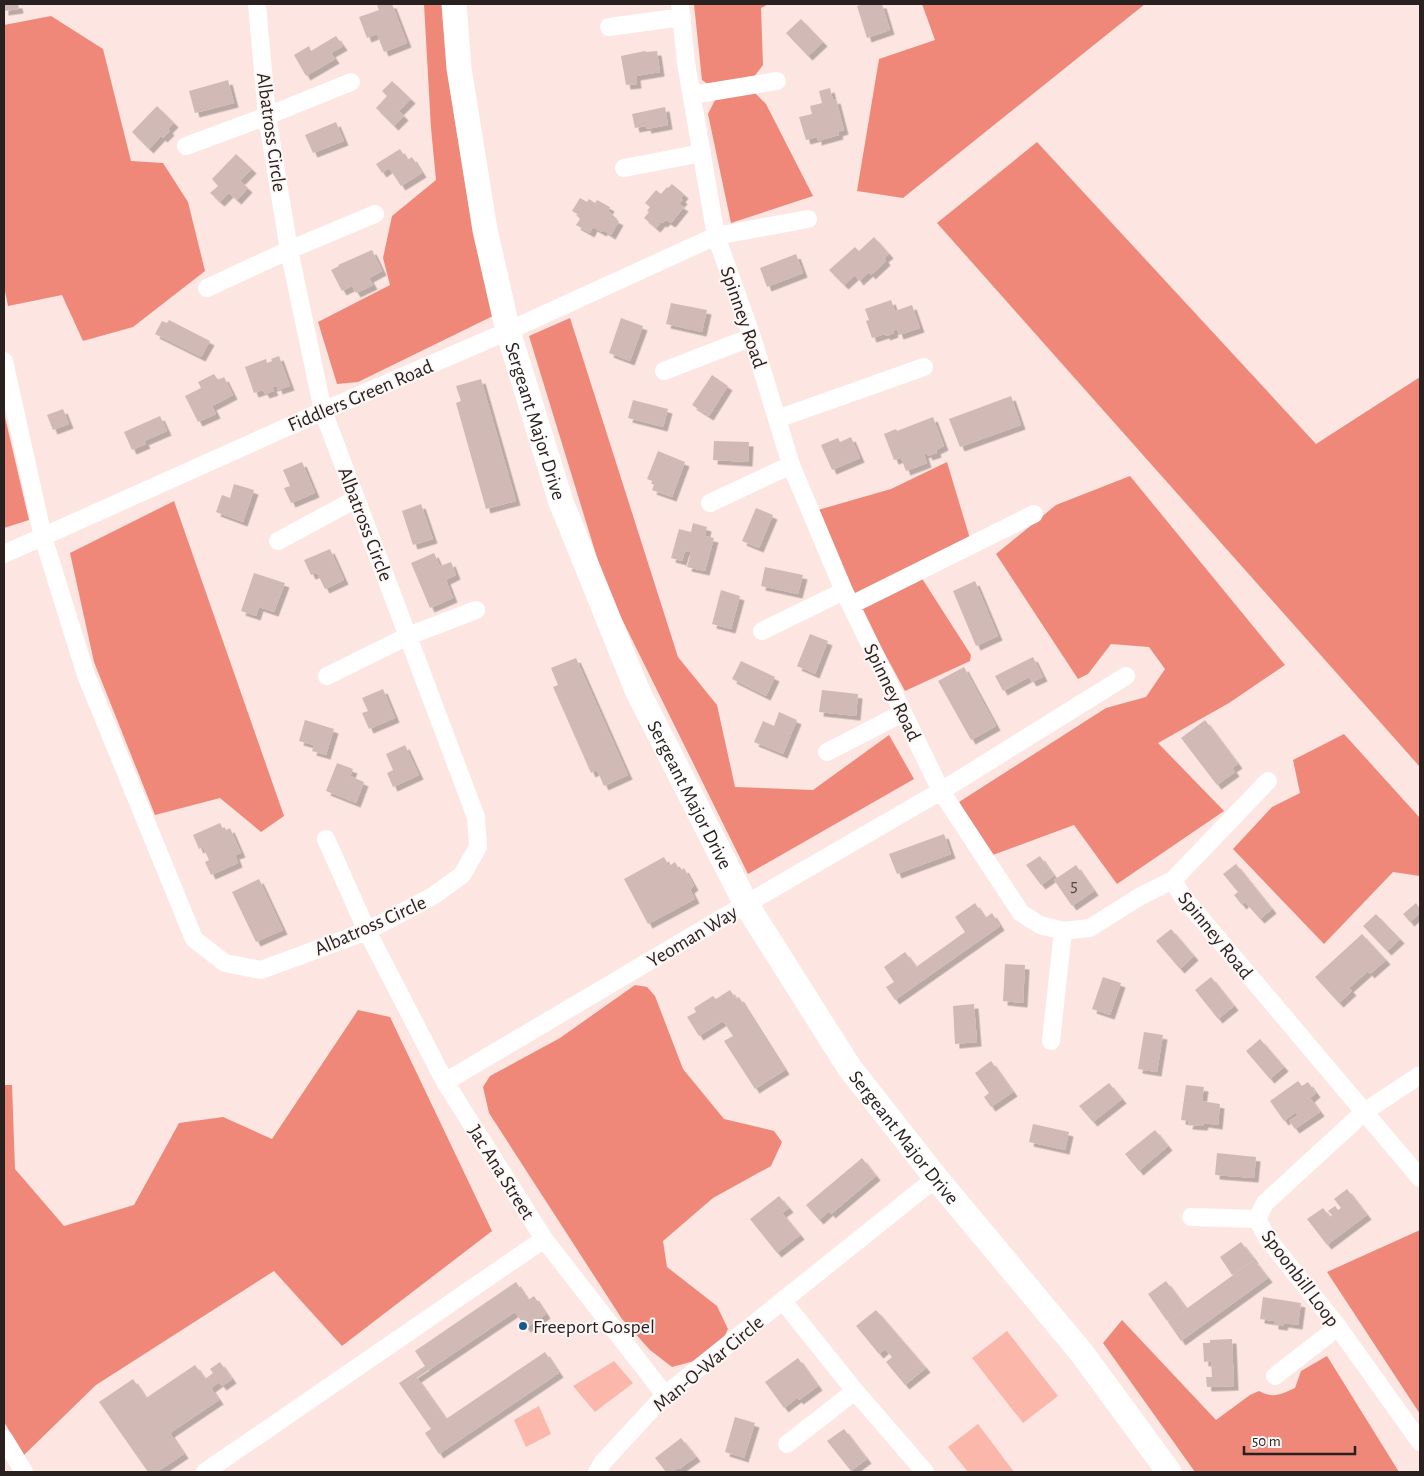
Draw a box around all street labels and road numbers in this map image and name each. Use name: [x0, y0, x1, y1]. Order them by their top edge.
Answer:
street label: Albatross Circle: [253, 71, 289, 193]
street label: Spinney Road: [716, 264, 770, 371]
street label: Sergeant Major Drive: [501, 340, 569, 503]
street label: Fiddlers Green Road: [285, 356, 436, 435]
street label: Albatross Circle: [334, 465, 396, 584]
street label: Spinney Road: [860, 641, 924, 744]
street label: Sergeant Major Drive: [643, 717, 735, 873]
street label: Spinney Road: [1174, 888, 1256, 983]
street label: Albatross Circle: [311, 892, 429, 960]
street label: Yeoman Way: [644, 902, 741, 971]
street label: Sergeant Major Drive: [845, 1067, 962, 1208]
street label: Jac Ana Street: [464, 1122, 538, 1224]
street label: Spoonbill Loop: [1257, 1226, 1343, 1331]
street label: Man-O-War Circle: [650, 1312, 768, 1416]

